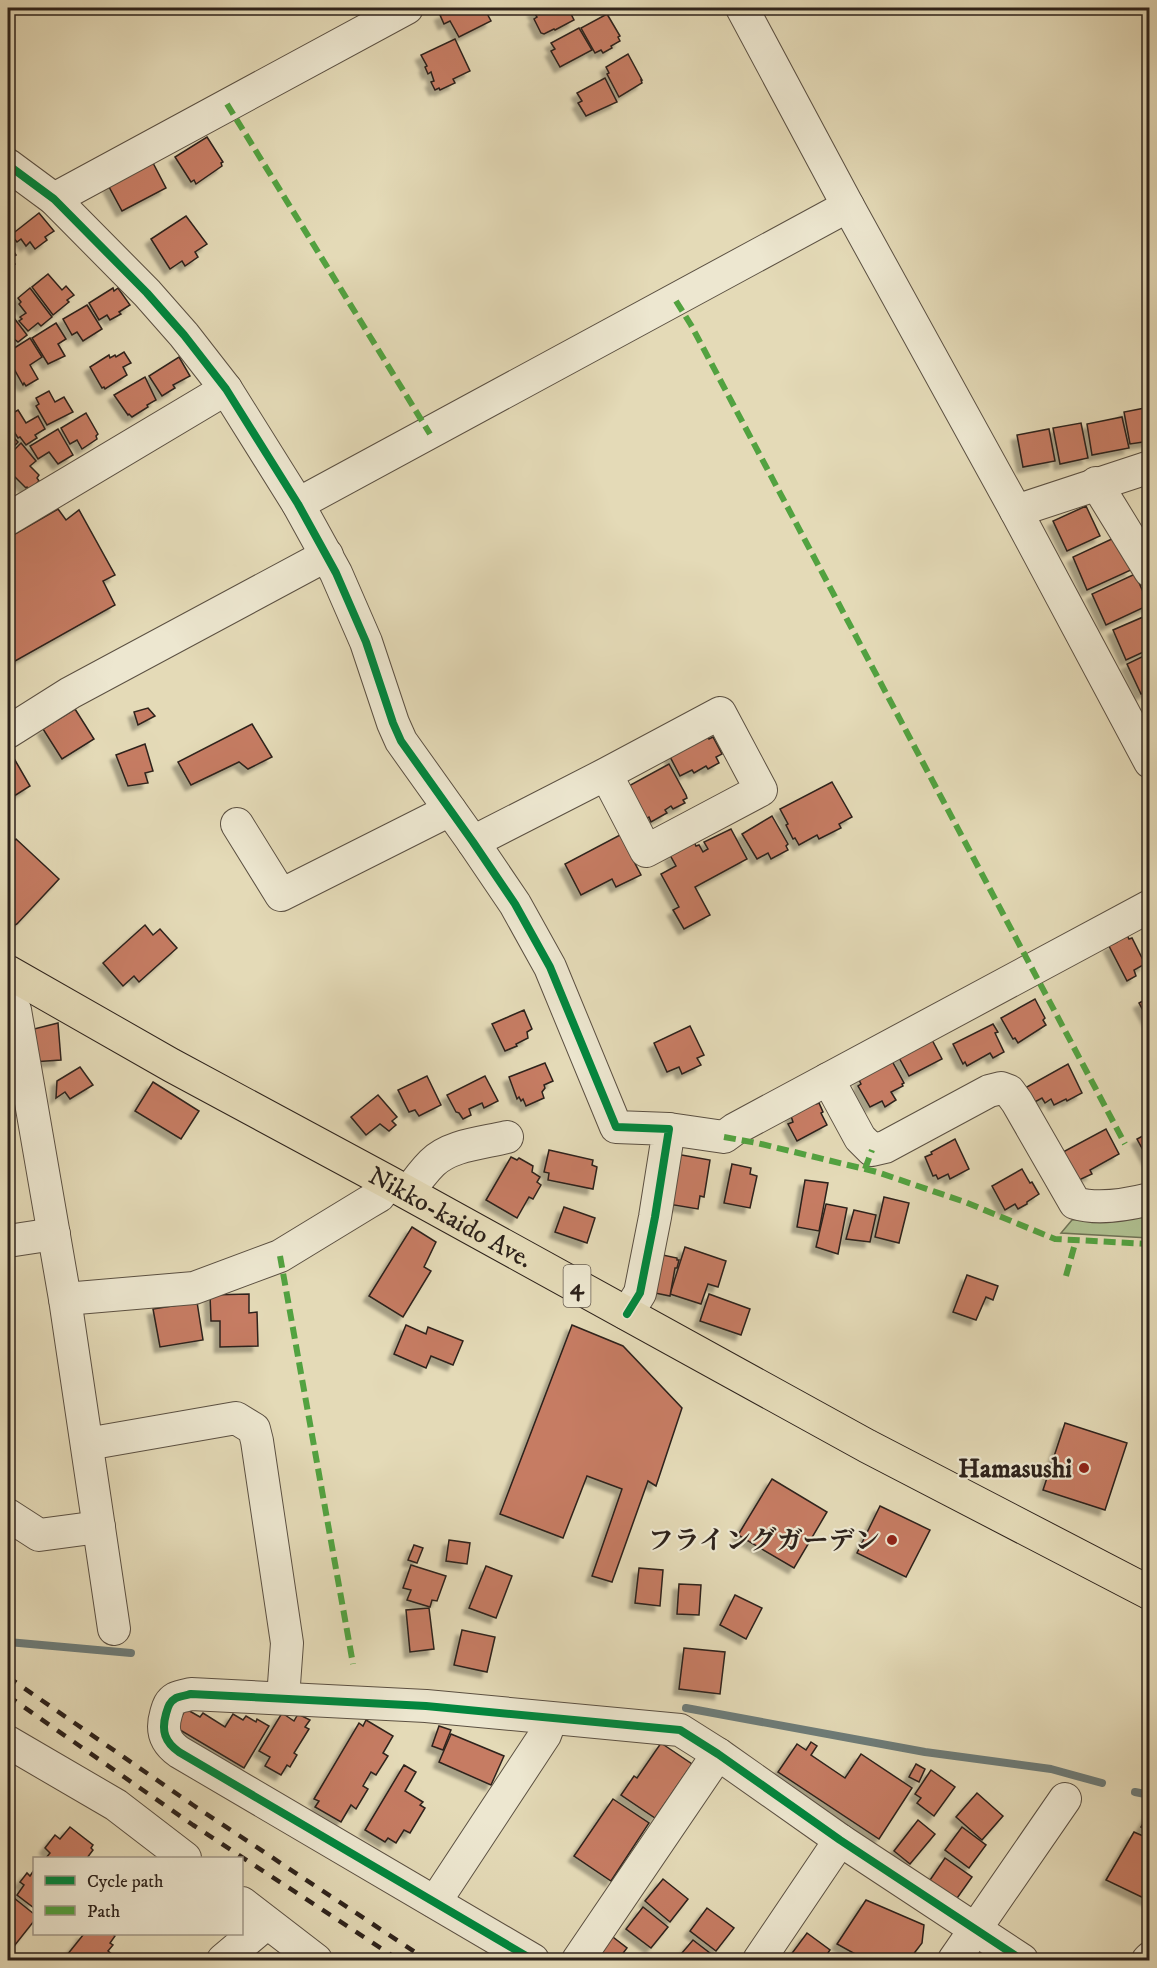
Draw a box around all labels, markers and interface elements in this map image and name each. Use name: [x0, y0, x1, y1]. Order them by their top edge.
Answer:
street label: Nikko-kaido Ave.: [362, 1160, 538, 1276]
road number: 4: [564, 1265, 590, 1307]
place label: Hamasushi: [958, 1453, 1072, 1486]
marker: Hamasushi: [1077, 1461, 1091, 1475]
place label: フライングガーデン: [648, 1525, 880, 1558]
marker: フライングガーデン: [885, 1533, 899, 1547]
legend: [33, 1857, 243, 1935]
text: Cycle path: [87, 1871, 164, 1893]
text: Path: [87, 1901, 121, 1923]

